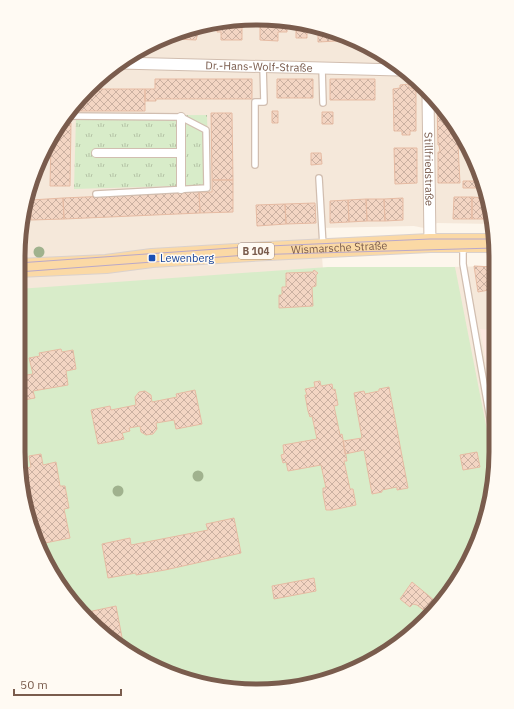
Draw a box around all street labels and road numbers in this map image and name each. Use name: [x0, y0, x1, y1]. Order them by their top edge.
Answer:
street label: Dr.-Hans-Wolf-Straße: [205, 58, 313, 75]
street label: Stillfriedstraße: [422, 132, 436, 206]
street label: Wismarsche Straße: [291, 238, 388, 257]
road number: B 104: [238, 243, 274, 259]

